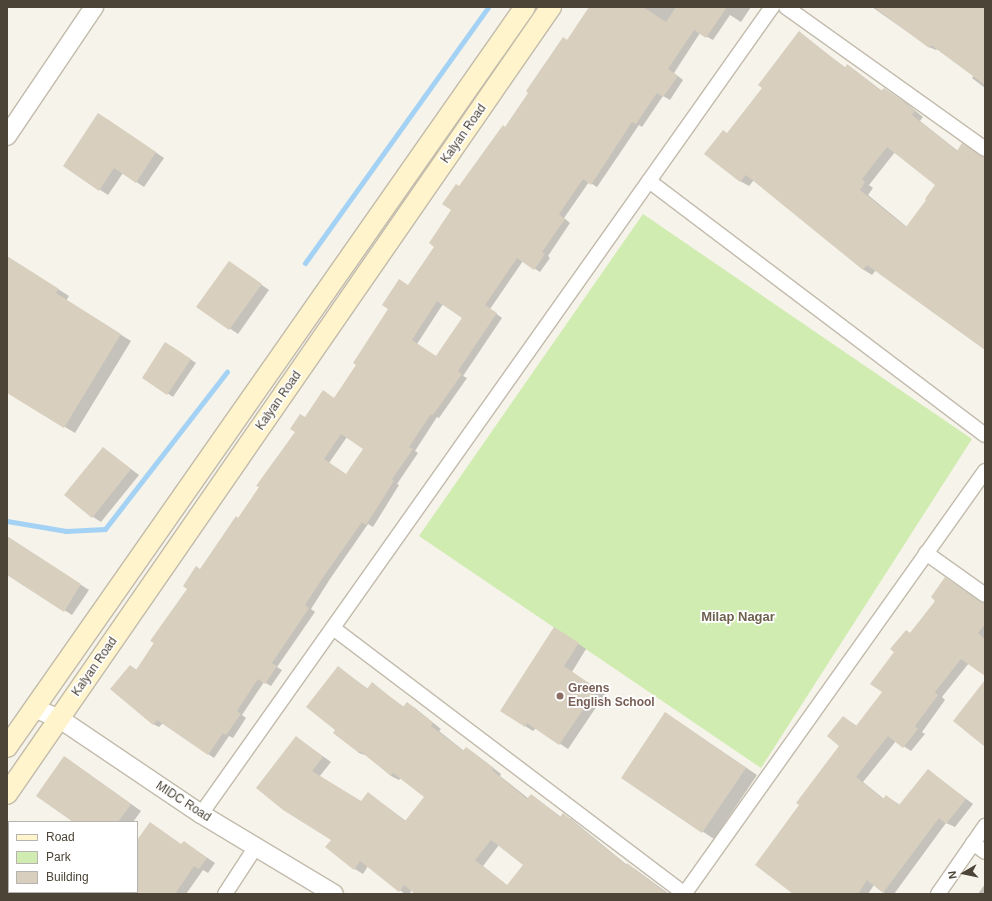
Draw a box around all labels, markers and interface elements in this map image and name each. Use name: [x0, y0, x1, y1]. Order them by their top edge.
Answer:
street label: Kalyan Road: [438, 102, 490, 166]
street label: Kalyan Road: [253, 369, 305, 433]
district label: Milap Nagar: [701, 609, 775, 625]
street label: Kalyan Road: [69, 635, 121, 699]
place label: Greens English School: [568, 682, 655, 710]
marker: Greens English School: [555, 691, 565, 701]
street label: MIDC Road: [153, 779, 213, 825]
legend: [8, 821, 138, 893]
text: Road: [46, 830, 75, 844]
text: Park: [46, 850, 71, 864]
north arrow: [944, 853, 984, 893]
text: Building: [46, 870, 89, 884]
text: N: [946, 870, 959, 880]

